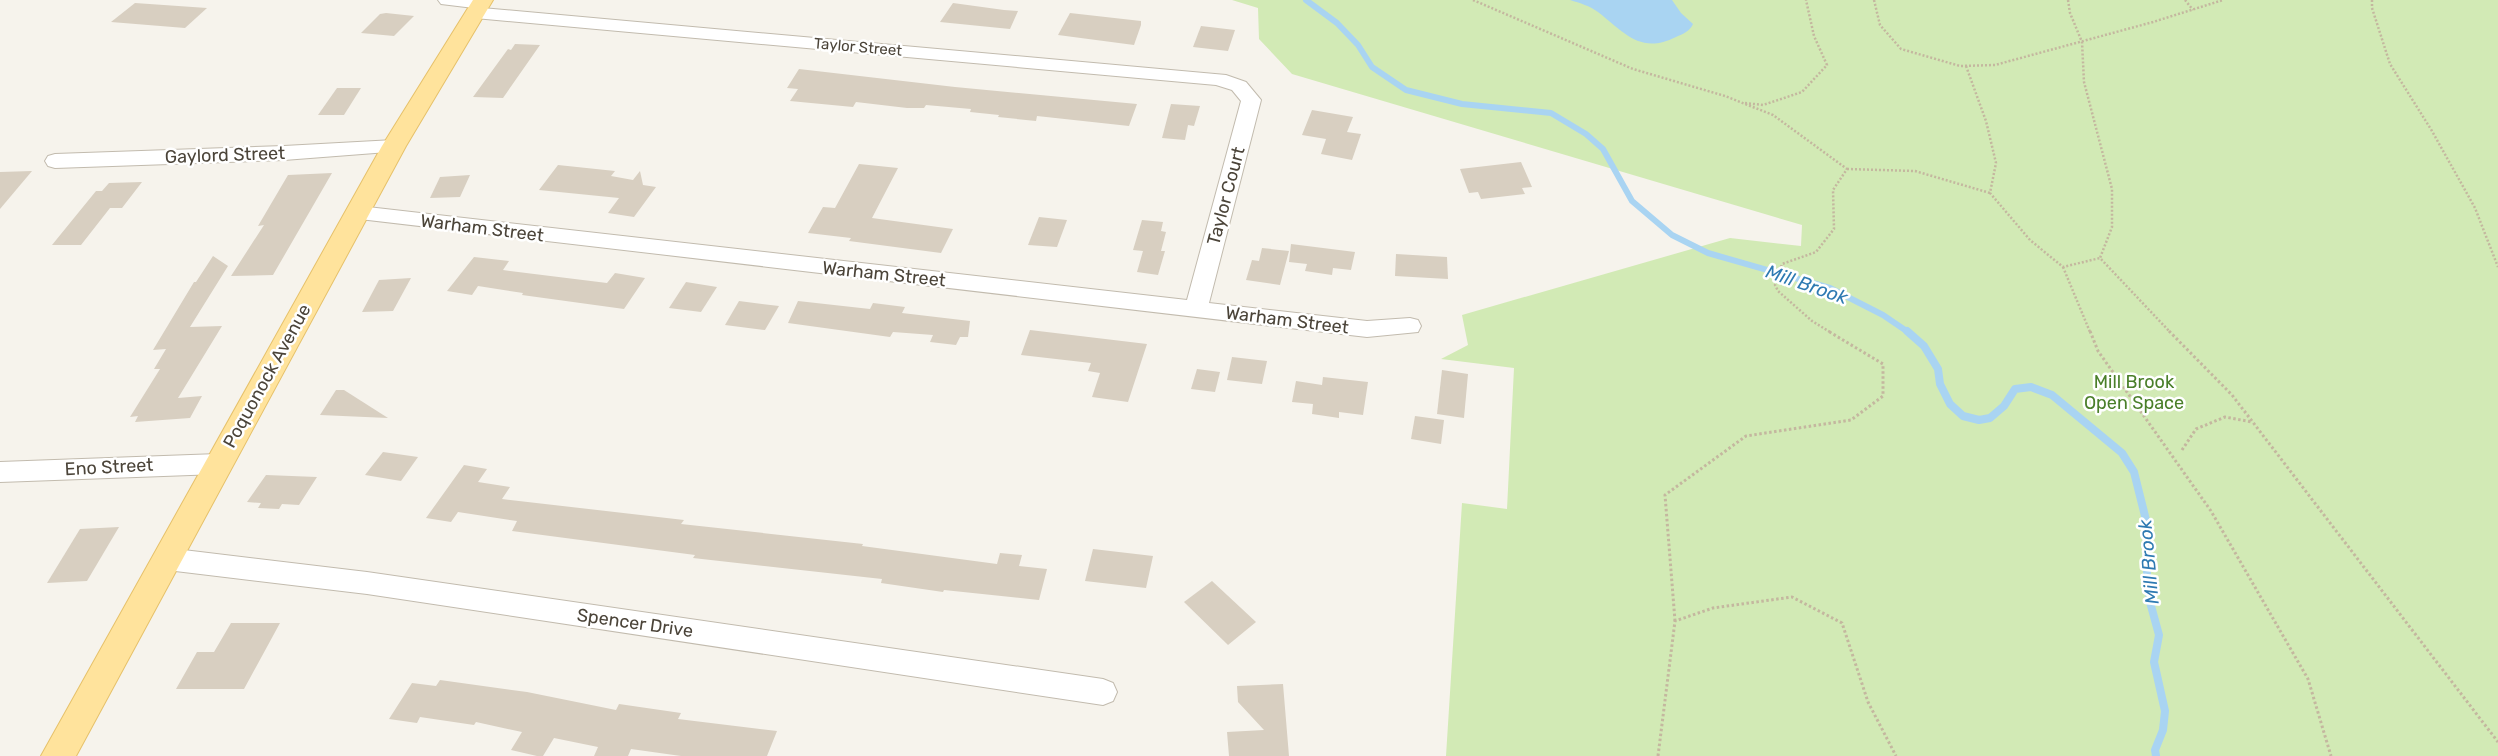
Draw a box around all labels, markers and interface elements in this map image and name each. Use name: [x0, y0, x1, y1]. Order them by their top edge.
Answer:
street label: Taylor Street: [813, 34, 903, 60]
street label: Gaylord Street: [164, 142, 286, 168]
street label: Taylor Court: [1202, 144, 1250, 248]
street label: Warham Street: [419, 210, 545, 246]
street label: Warham Street: [821, 257, 947, 291]
water label: Mill Brook: [1763, 260, 1851, 309]
street label: Poquonock Avenue: [218, 300, 316, 452]
street label: Warham Street: [1224, 302, 1350, 338]
park label: Mill Brook Open Space: [2084, 371, 2184, 414]
street label: Eno Street: [64, 454, 154, 480]
water label: Mill Brook: [2133, 518, 2164, 605]
street label: Spencer Drive: [575, 604, 695, 642]

